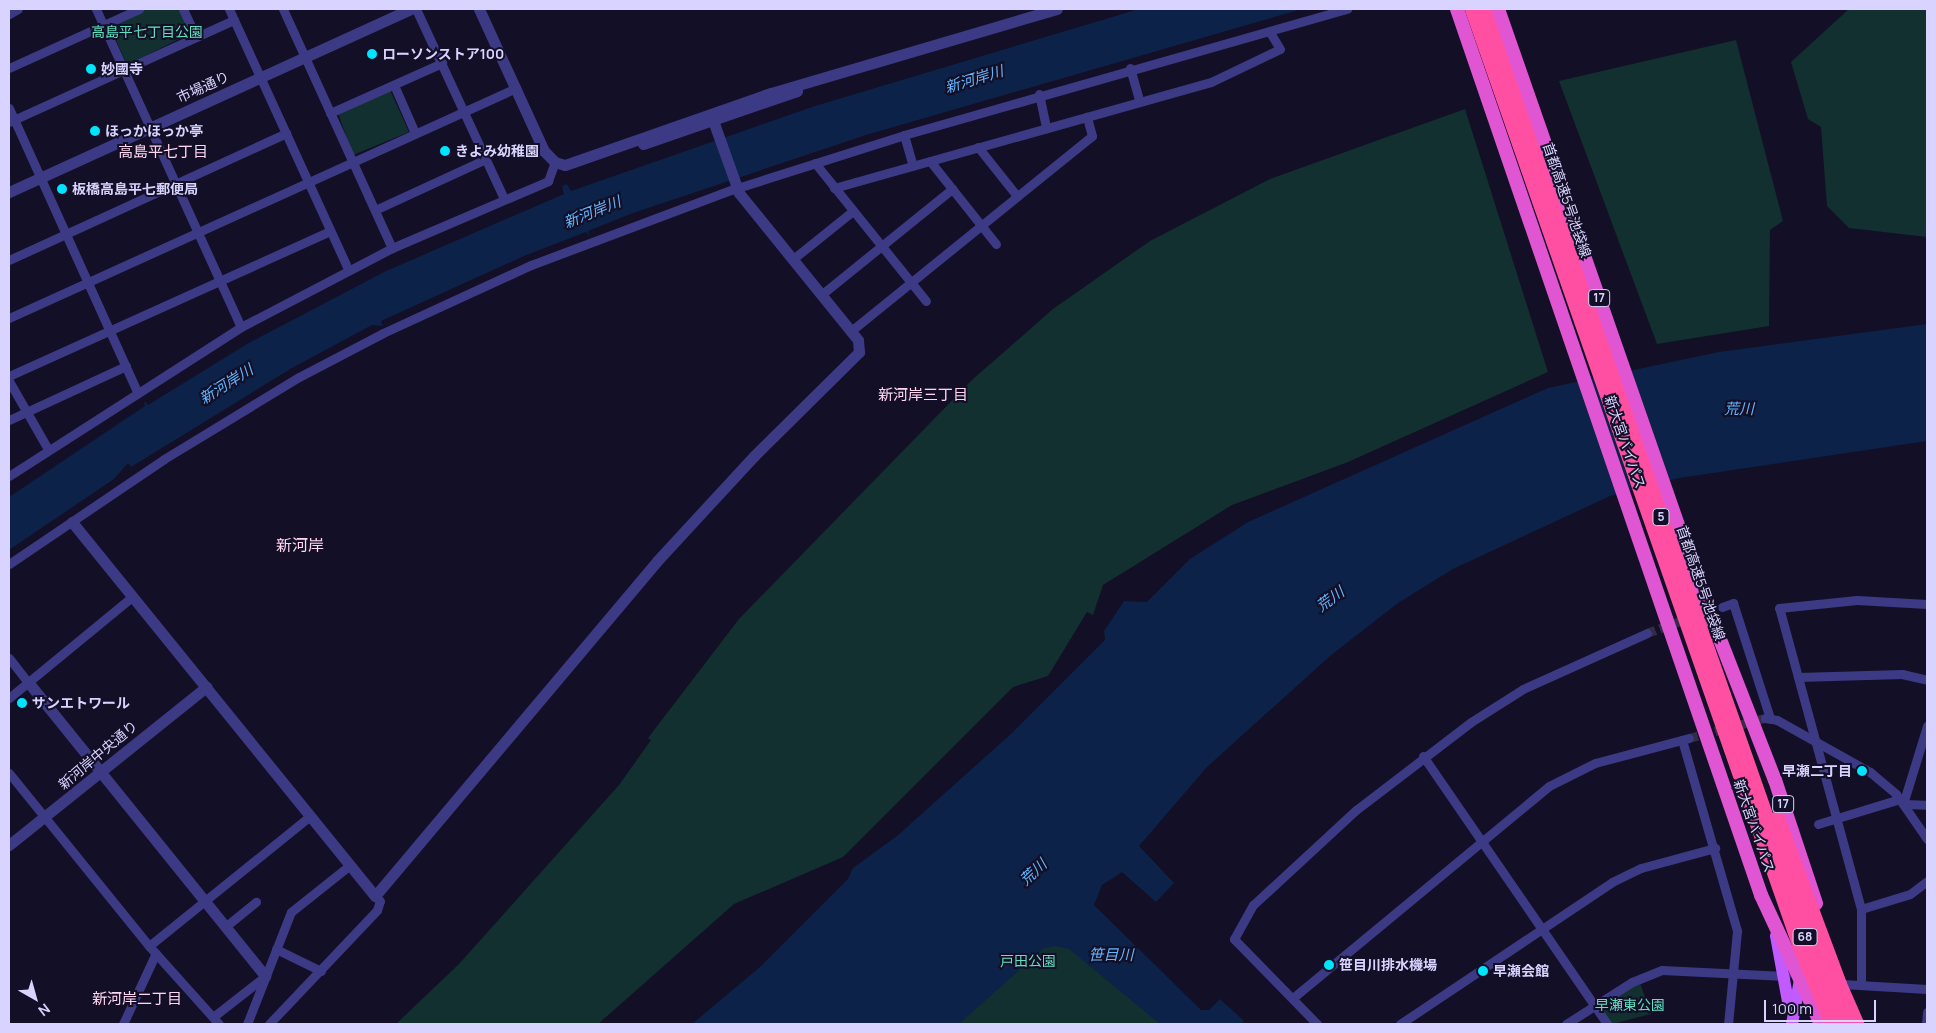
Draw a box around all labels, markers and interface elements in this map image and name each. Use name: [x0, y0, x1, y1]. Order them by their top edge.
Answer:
park label: 高島平七丁目公園: [91, 24, 203, 40]
place label: ローソンストア100: [382, 46, 505, 62]
marker: ローソンストア100: [366, 48, 378, 60]
place label: 妙國寺: [101, 61, 143, 77]
water label: 新河岸川: [943, 62, 1005, 96]
marker: 妙國寺: [85, 63, 97, 75]
street label: 市場通り: [174, 68, 232, 106]
place label: ほっかほっか亭: [105, 123, 203, 139]
marker: ほっかほっか亭: [89, 125, 101, 137]
street label: 首都高速5号池袋線: [1540, 140, 1594, 260]
district label: 高島平七丁目: [118, 143, 208, 161]
place label: きよみ幼稚園: [455, 143, 539, 159]
marker: きよみ幼稚園: [439, 145, 451, 157]
place label: 板橋高島平七郵便局: [72, 181, 198, 197]
marker: 板橋高島平七郵便局: [56, 183, 68, 195]
water label: 新河岸川: [561, 192, 623, 232]
road number: 17: [1588, 288, 1610, 308]
water label: 新河岸川: [196, 360, 256, 408]
district label: 新河岸三丁目: [878, 386, 968, 404]
street label: 新大宮バイパス: [1601, 393, 1649, 491]
water label: 荒川: [1724, 400, 1754, 418]
road number: 5: [1652, 508, 1670, 526]
street label: 首都高速5号池袋線: [1674, 523, 1728, 643]
district label: 新河岸: [276, 535, 324, 555]
water label: 荒川: [1313, 583, 1347, 615]
place label: サンエトワール: [32, 695, 130, 711]
marker: サンエトワール: [16, 697, 28, 709]
street label: 新河岸中央通り: [55, 717, 141, 793]
place label: 早瀬二丁目: [1782, 763, 1852, 779]
marker: 早瀬二丁目: [1856, 765, 1868, 777]
street label: 新大宮バイパス: [1730, 777, 1778, 875]
road number: 17: [1772, 794, 1794, 814]
water label: 荒川: [1016, 855, 1050, 889]
road number: 68: [1792, 928, 1818, 946]
water label: 笹目川: [1089, 946, 1133, 964]
park label: 戸田公園: [1000, 953, 1056, 969]
place label: 笹目川排水機場: [1339, 957, 1437, 973]
marker: 笹目川排水機場: [1323, 959, 1335, 971]
place label: 早瀬会館: [1493, 963, 1549, 979]
marker: 早瀬会館: [1477, 965, 1489, 977]
north arrow: [10, 973, 60, 1023]
district label: 新河岸二丁目: [92, 990, 182, 1008]
scale bar: [1766, 990, 1878, 1022]
park label: 早瀬東公園: [1595, 997, 1665, 1013]
text: 100 m: [1772, 998, 1812, 1019]
text: N: [35, 1000, 54, 1021]

